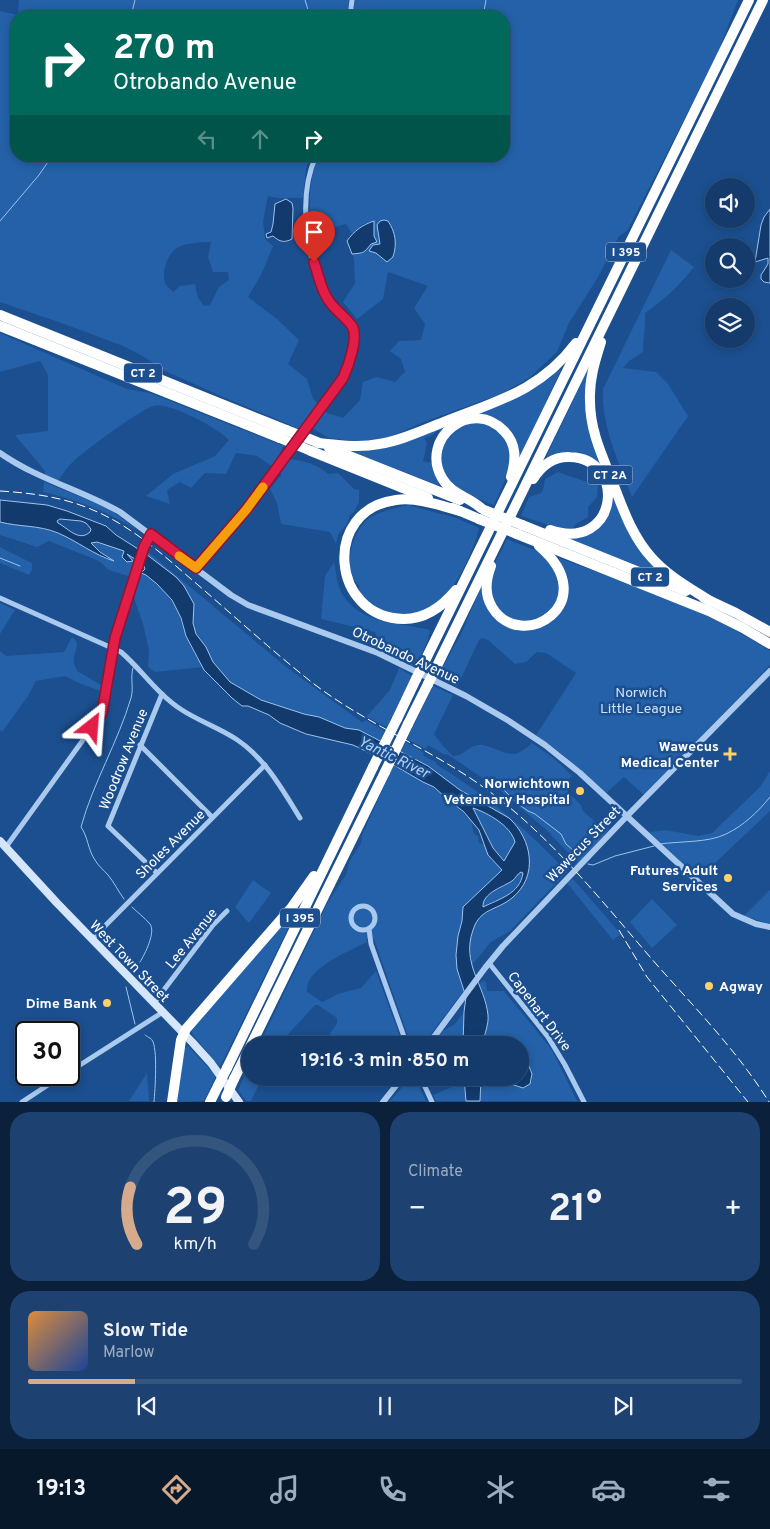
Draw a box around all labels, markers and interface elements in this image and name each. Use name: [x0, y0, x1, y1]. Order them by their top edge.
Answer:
text: 270 m: [113, 27, 215, 71]
icon: right: [30, 30, 95, 95]
text: Otrobando Avenue: [113, 70, 297, 97]
icon: left: [193, 125, 221, 153]
icon: ahead: [246, 125, 274, 153]
icon: right: [299, 125, 327, 153]
map controls: [705, 178, 755, 348]
button: sound: [705, 178, 755, 228]
pin: [293, 211, 335, 262]
icon: arrive: [300, 218, 328, 246]
button: search: [705, 238, 755, 288]
road number: I 395: [606, 242, 646, 262]
button: layers: [705, 298, 755, 348]
road number: CT 2: [124, 363, 162, 382]
road number: CT 2A: [588, 466, 632, 484]
road number: CT 2: [631, 568, 669, 586]
street label: Otrobando Avenue: [349, 624, 462, 689]
park label: Norwich Little League: [600, 685, 682, 718]
position arrow: [65, 700, 117, 752]
street label: Woodrow Avenue: [96, 706, 152, 813]
water label: Yantic River: [355, 733, 433, 784]
place label: Wawecus Medical Center: [621, 739, 719, 772]
marker: Wawecus Medical Center: [723, 747, 737, 761]
place label: Norwichtown Veterinary Hospital: [443, 776, 570, 809]
marker: Norwichtown Veterinary Hospital: [574, 785, 586, 797]
street label: Wawecus Street: [543, 803, 625, 887]
street label: Sholes Avenue: [133, 807, 209, 883]
place label: Futures Adult Services: [630, 863, 718, 896]
marker: Futures Adult Services: [722, 872, 734, 884]
street label: Lee Avenue: [163, 905, 222, 973]
road number: I 395: [280, 908, 320, 928]
street label: West Town Street: [85, 917, 172, 1007]
street label: Capehart Drive: [503, 969, 574, 1055]
place label: Agway: [719, 979, 763, 996]
marker: Agway: [703, 980, 715, 992]
place label: Dime Bank: [26, 996, 97, 1013]
marker: Dime Bank: [101, 997, 113, 1009]
speed limit sign: 30: [15, 1021, 80, 1086]
text: 19:16 · 3 min · 850 m: [301, 1049, 470, 1073]
text: Climate: [408, 1162, 463, 1182]
text: 29: [163, 1177, 227, 1243]
text: 21°: [548, 1186, 602, 1235]
text: −: [408, 1192, 426, 1228]
text: +: [724, 1192, 742, 1228]
text: km/h: [173, 1233, 217, 1256]
text: Slow Tide: [103, 1319, 188, 1343]
text: Marlow: [103, 1343, 155, 1363]
icon: previous: [133, 1392, 161, 1420]
icon: pause: [371, 1392, 399, 1420]
icon: next: [609, 1392, 637, 1420]
icon: directions: [159, 1472, 194, 1507]
icon: music: [267, 1472, 302, 1507]
icon: phone: [375, 1472, 410, 1507]
icon: climate: [483, 1472, 518, 1507]
icon: car: [591, 1472, 626, 1507]
icon: filters: [699, 1472, 734, 1507]
text: 19:13: [36, 1476, 86, 1503]

